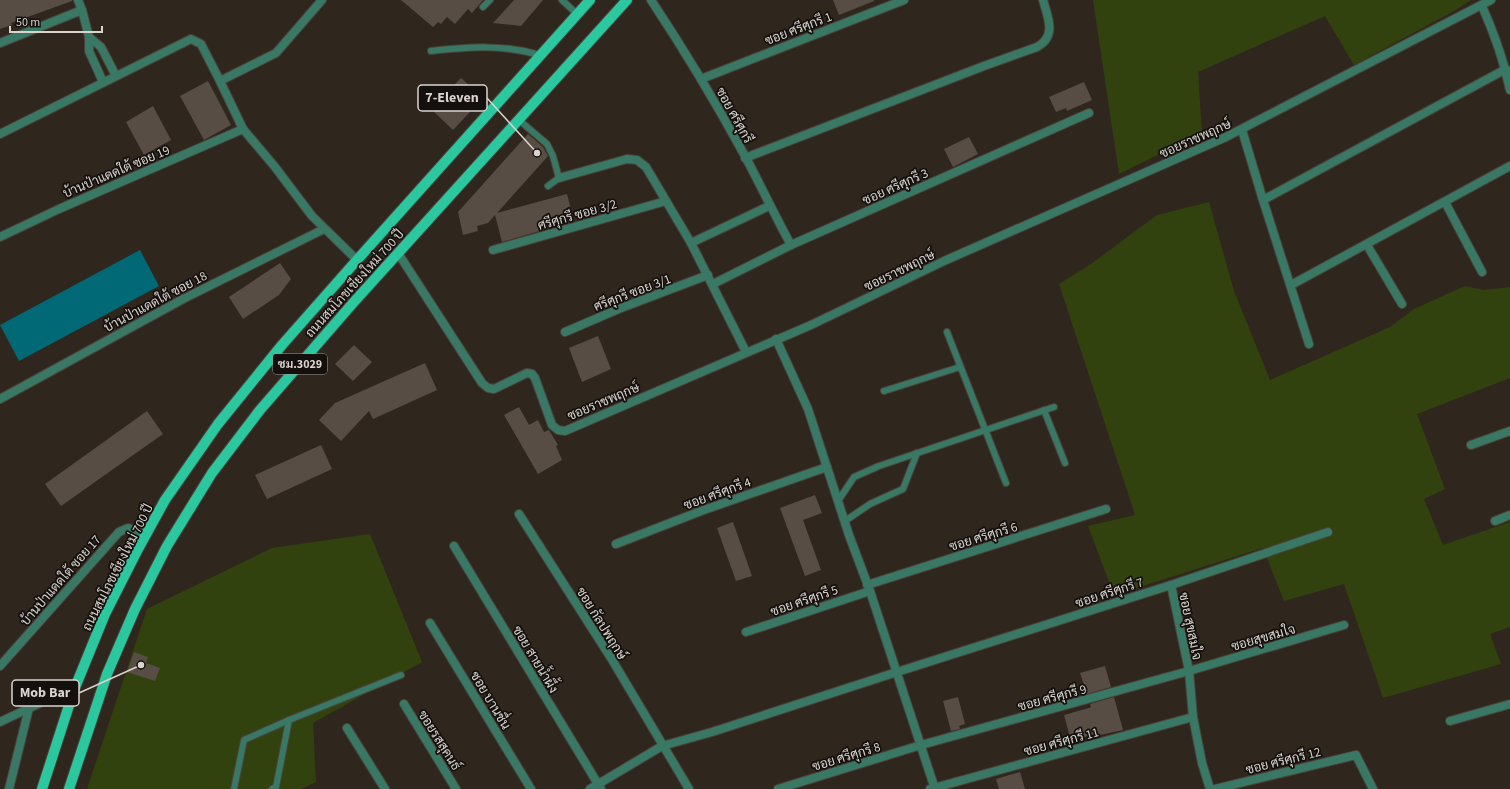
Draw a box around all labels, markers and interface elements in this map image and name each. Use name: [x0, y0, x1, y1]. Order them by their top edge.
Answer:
street label: ซอย ศรีศุกรี 1: [762, 7, 834, 50]
scale bar: [10, 8, 102, 34]
text: 50 m: [16, 14, 40, 31]
street label: ซอย ศรีศุกรี: [711, 84, 758, 147]
callout: 7-Eleven: [418, 85, 487, 111]
text: 7-Eleven: [425, 88, 479, 108]
street label: ซอยราชพฤกษ์: [1156, 114, 1234, 163]
street label: บ้านป่าแดดใต้ ซอย 19: [60, 140, 173, 203]
street label: ซอย ศรีศุกรี 3: [859, 163, 931, 209]
street label: ศรีศุกรี ซอย 3/2: [535, 194, 619, 235]
street label: ถนนสมโภชเชียงใหม่ 700 ปี: [300, 225, 408, 342]
street label: ซอยราชพฤกษ์: [861, 245, 938, 296]
street label: บ้านป่าแดดใต้ ซอย 18: [100, 266, 210, 337]
street label: ศรีศุกรี ซอย 3/1: [591, 269, 674, 316]
road number: ชม.3029: [273, 354, 327, 374]
street label: ซอยราชพฤกษ์: [564, 378, 642, 425]
street label: ซอย ศรีศุกรี 4: [681, 472, 754, 514]
street label: ถนนสมโภชเชียงใหม่ 700 ปี: [77, 501, 158, 634]
street label: ซอย ศรีศุกรี 6: [947, 517, 1020, 556]
street label: บ้านป่าแดดใต้ ซอย 17: [16, 531, 105, 630]
street label: ซอย ศรีศุกรี 7: [1073, 573, 1146, 612]
street label: ซอย ศรีศุกรี 5: [768, 580, 841, 621]
street label: ซอย กัลปพฤกษ์: [572, 583, 632, 663]
street label: ซอย สุขสมใจ: [1174, 591, 1206, 662]
street label: ซอย สายน้ำผึ้ง: [508, 620, 566, 697]
street label: ซอยสุขสมใจ: [1229, 620, 1297, 656]
street label: ซอย บานชื่น: [466, 666, 518, 733]
street label: ซอย ศรีศุกรี 9: [1016, 679, 1089, 716]
callout: Mob Bar: [12, 680, 79, 706]
text: Mob Bar: [20, 683, 71, 703]
street label: ซอยรสสุคนธ์: [414, 707, 466, 774]
street label: ซอย ศรีศุกรี 11: [1022, 722, 1101, 761]
street label: ซอย ศรีศุกรี 8: [810, 737, 883, 776]
street label: ซอย ศรีศุกรี 12: [1244, 742, 1323, 779]

